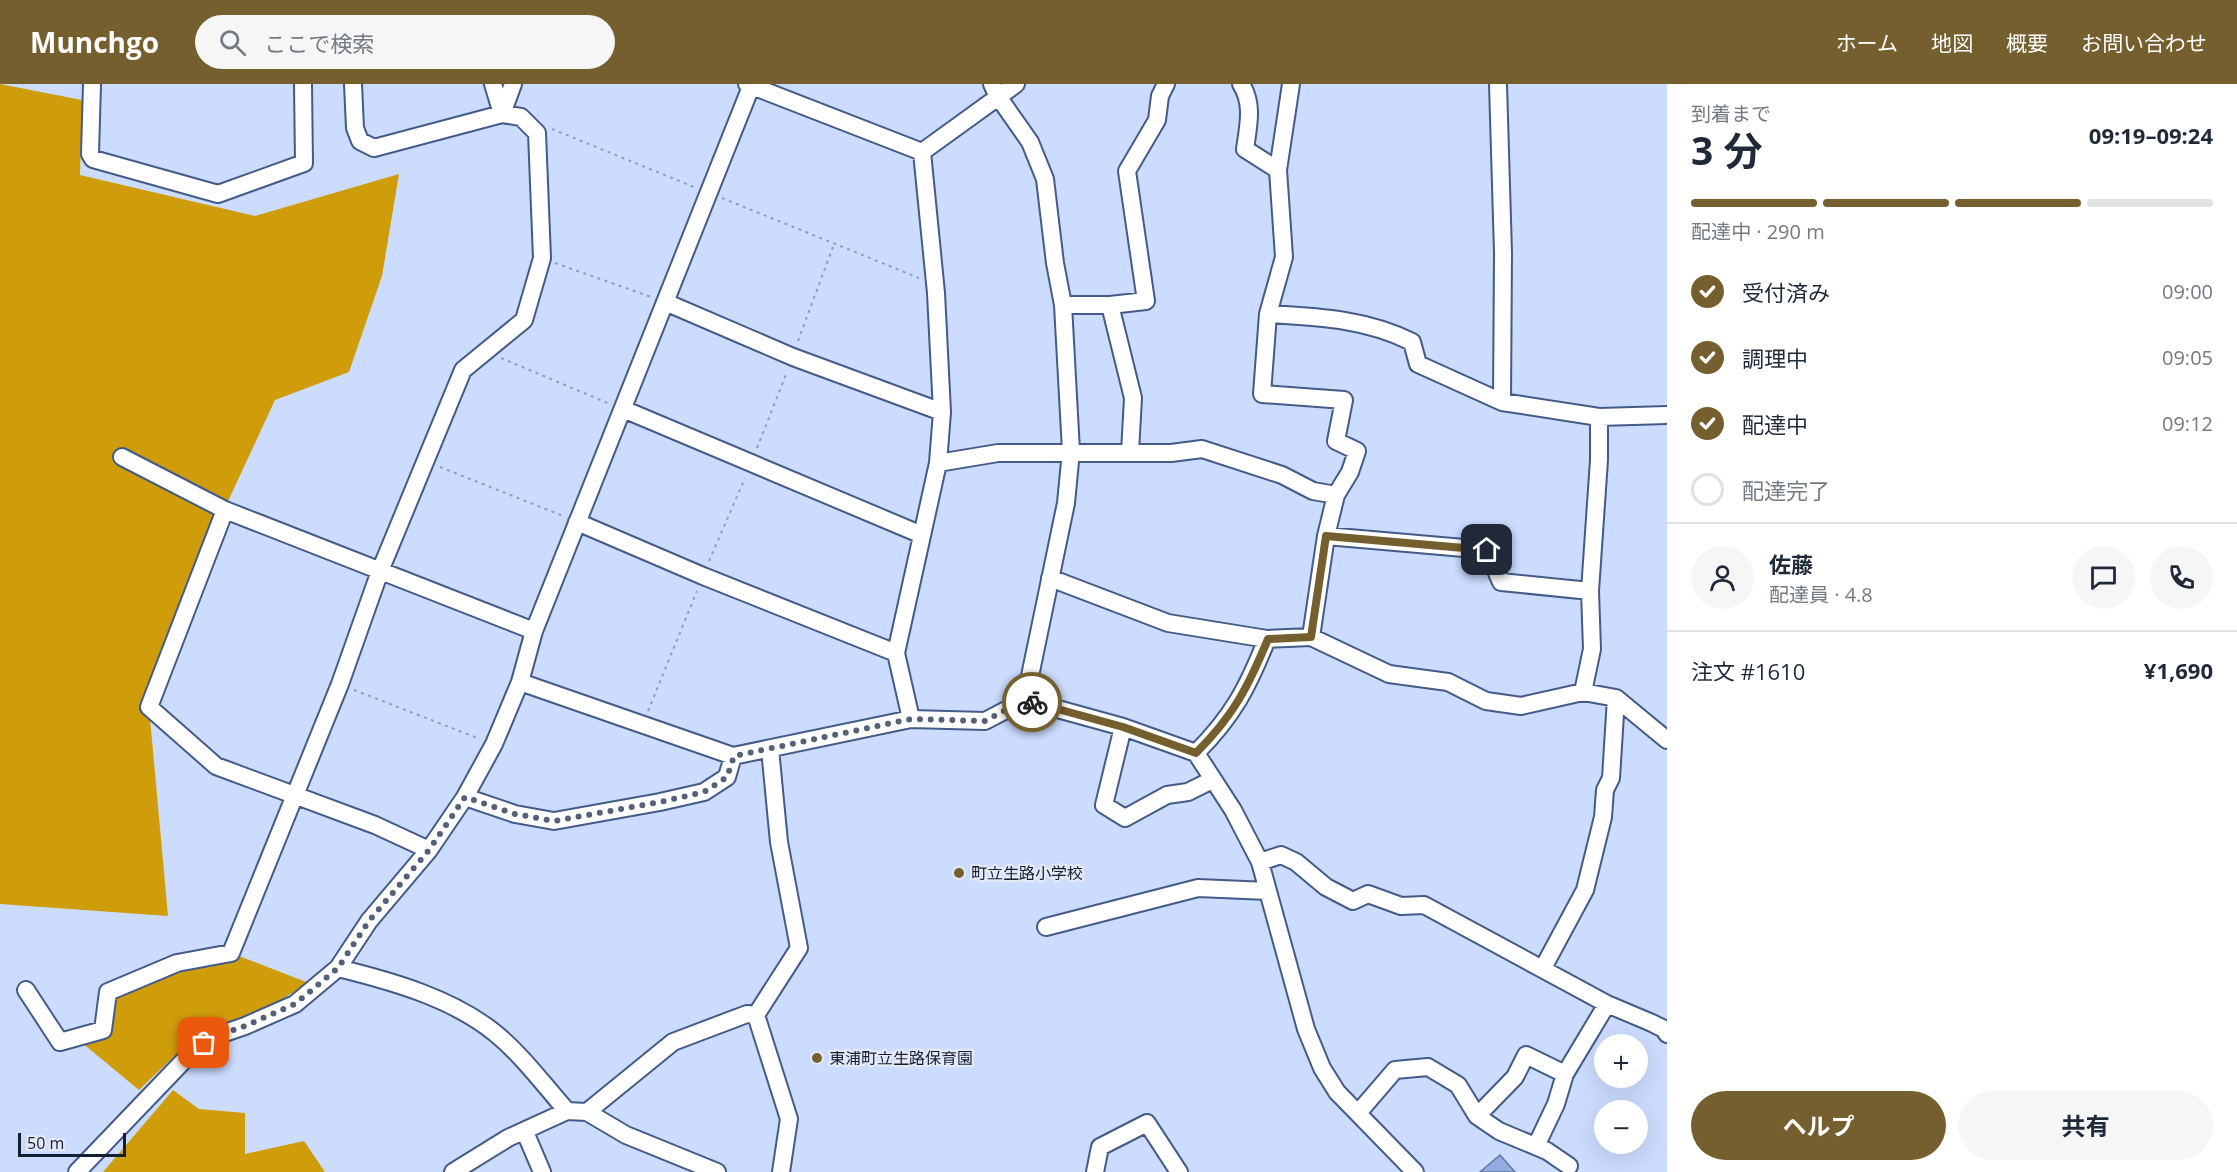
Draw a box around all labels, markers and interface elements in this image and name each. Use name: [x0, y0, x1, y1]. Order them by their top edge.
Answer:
search box: [195, 15, 615, 69]
text: Munchgo: [30, 23, 159, 61]
icon: search: [216, 26, 249, 59]
text: ここで検索: [264, 28, 374, 58]
text: ホーム: [1836, 29, 1898, 57]
text: 地図: [1931, 29, 1973, 57]
text: 概要: [2006, 29, 2048, 57]
text: お問い合わせ: [2081, 29, 2207, 57]
text: 到着まで: [1691, 100, 1771, 127]
text: 09:19–09:24: [2089, 120, 2213, 150]
text: 3 分: [1691, 123, 1762, 176]
text: 配達中 · 290 m: [1691, 218, 1825, 245]
icon: check: [1691, 275, 1724, 308]
text: 受付済み: [1742, 277, 1830, 307]
text: 09:00: [2162, 278, 2213, 305]
icon: check: [1691, 341, 1724, 374]
text: 調理中: [1742, 343, 1808, 373]
text: 09:05: [2162, 344, 2213, 371]
icon: check: [1691, 407, 1724, 440]
text: 配達中: [1742, 409, 1808, 439]
text: 09:12: [2162, 410, 2213, 437]
text: 配達完了: [1742, 475, 1830, 505]
pin: [1461, 524, 1512, 575]
icon: home: [1470, 533, 1503, 566]
button: person: [1691, 546, 1754, 609]
button: chat: [2072, 546, 2135, 609]
button: phone: [2150, 546, 2213, 609]
text: 佐藤: [1769, 549, 1813, 579]
text: 配達員 · 4.8: [1769, 581, 1873, 608]
text: ¥1,690: [2144, 655, 2213, 685]
text: 注文 #1610: [1691, 656, 1805, 686]
courier: [1002, 672, 1062, 732]
icon: bike: [1016, 686, 1049, 719]
place label: 町立生路小学校: [971, 862, 1083, 884]
marker: 町立生路小学校: [952, 866, 966, 880]
pin: [178, 1017, 229, 1068]
icon: bag: [187, 1026, 220, 1059]
map controls: [1594, 1034, 1648, 1154]
button: +: [1594, 1034, 1648, 1088]
place label: 東浦町立生路保育園: [829, 1047, 973, 1069]
marker: 東浦町立生路保育園: [810, 1051, 824, 1065]
button: ヘルプ: [1691, 1091, 1946, 1160]
button: 共有: [1958, 1091, 2213, 1160]
button: −: [1594, 1100, 1648, 1154]
scale bar: [18, 1130, 126, 1158]
text: 50 m: [27, 1132, 64, 1154]

